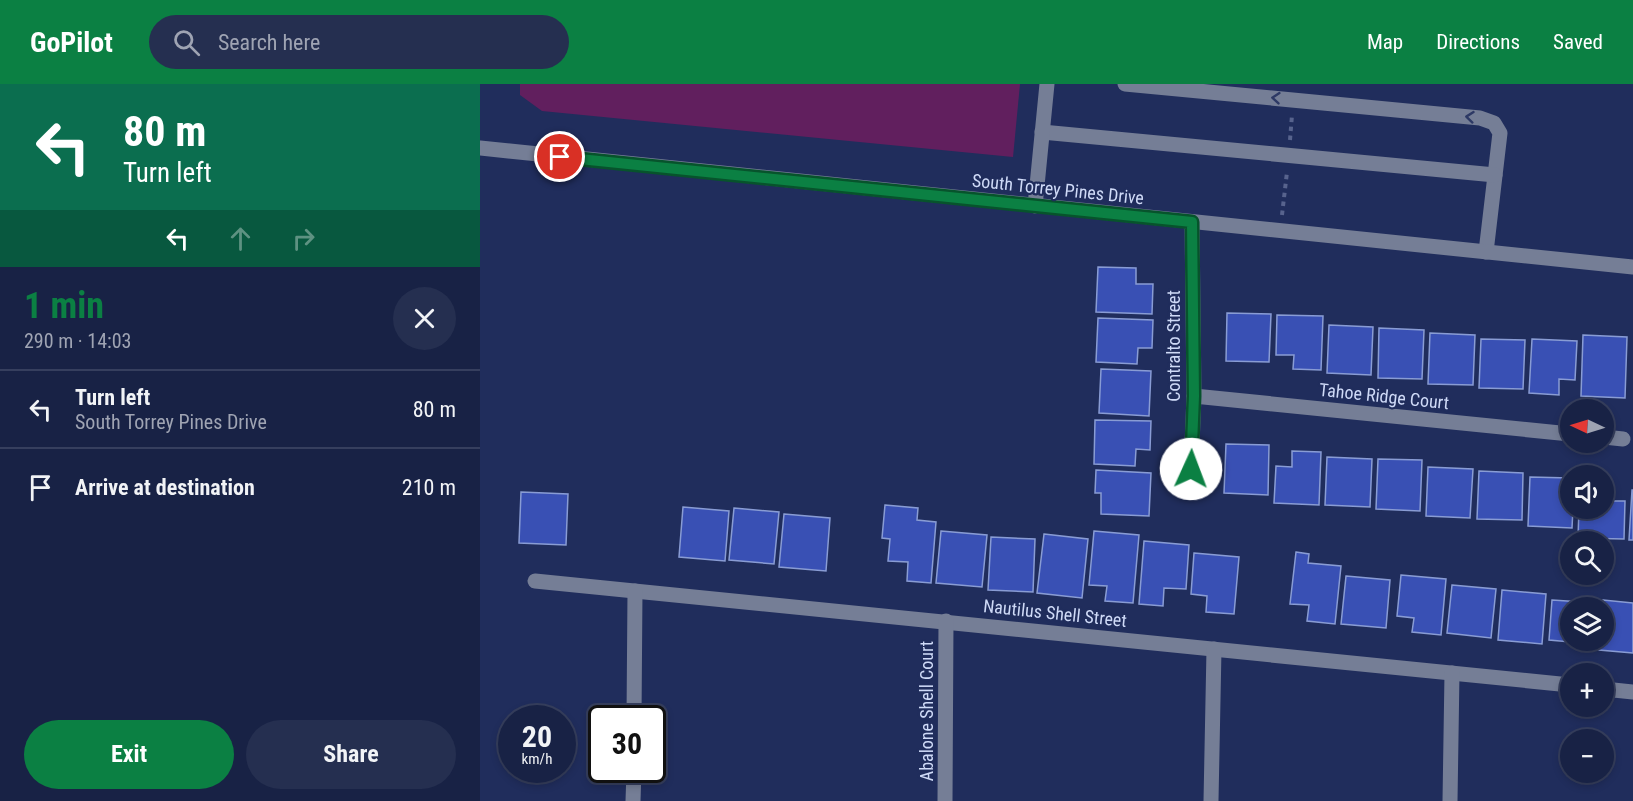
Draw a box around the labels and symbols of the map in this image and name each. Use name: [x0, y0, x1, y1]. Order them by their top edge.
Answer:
one-way arrow: [1271, 92, 1280, 105]
one-way arrow: [1465, 111, 1474, 124]
pin: [534, 131, 585, 182]
street label: South Torrey Pines Drive: [971, 170, 1145, 208]
street label: Contralto Street: [1163, 290, 1184, 402]
street label: Tahoe Ridge Court: [1318, 379, 1450, 413]
north arrow: [1560, 399, 1614, 453]
position arrow: [1159, 437, 1223, 501]
street label: Nautilus Shell Street: [982, 595, 1128, 631]
street label: Abalone Shell Court: [916, 641, 937, 781]
speed limit sign: 30: [588, 705, 666, 783]

